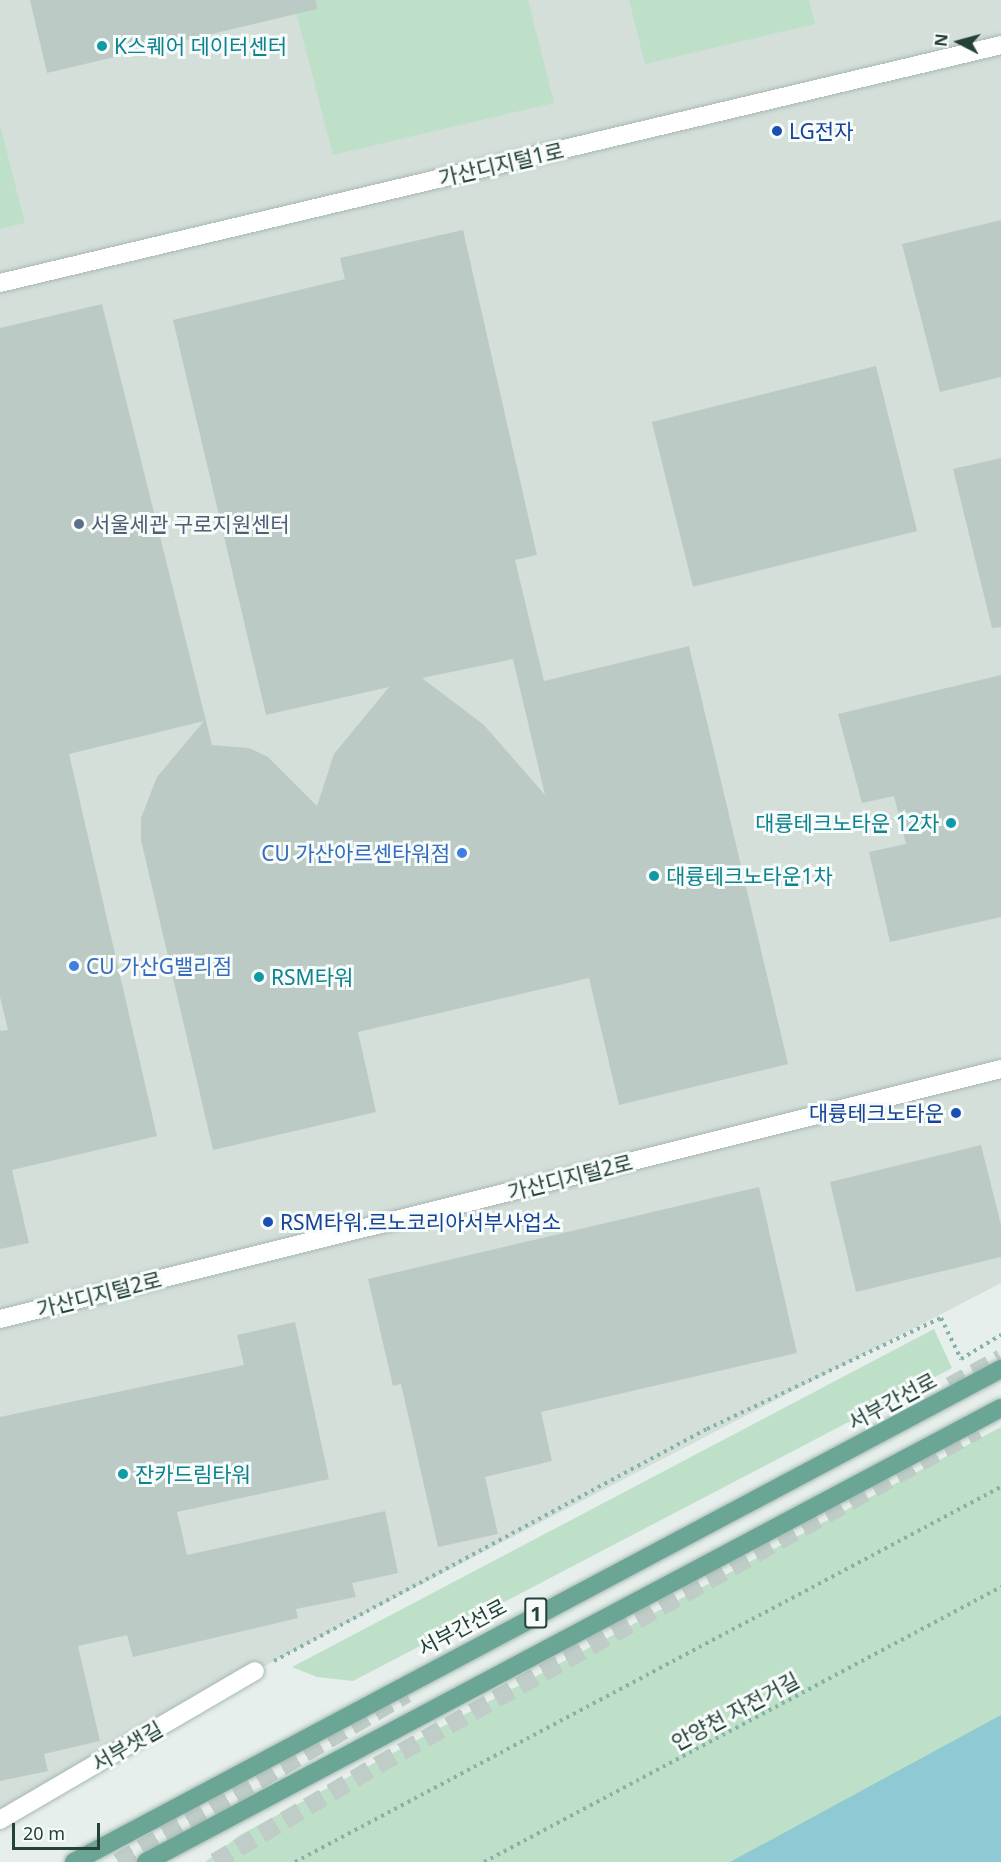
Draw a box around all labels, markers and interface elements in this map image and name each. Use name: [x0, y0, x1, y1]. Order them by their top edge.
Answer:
north arrow: [929, 12, 989, 72]
place label: K스퀘어 데이터센터: [114, 33, 287, 59]
text: N: [929, 33, 953, 48]
marker: K스퀘어 데이터센터: [95, 39, 109, 53]
place label: LG전자: [789, 118, 854, 144]
marker: LG전자: [770, 124, 784, 138]
street label: 가산디지털1로: [436, 137, 566, 191]
place label: 서울세관 구로지원센터: [91, 511, 290, 537]
marker: 서울세관 구로지원센터: [72, 517, 86, 531]
place label: 대륭테크노타운 12차: [755, 810, 939, 836]
marker: 대륭테크노타운 12차: [944, 816, 958, 830]
place label: CU 가산아르센타워점: [261, 840, 450, 866]
marker: CU 가산아르센타워점: [455, 846, 469, 860]
place label: 대륭테크노타운1차: [666, 863, 833, 889]
marker: 대륭테크노타운1차: [647, 869, 661, 883]
place label: CU 가산G밸리점: [86, 953, 232, 979]
marker: CU 가산G밸리점: [67, 959, 81, 973]
place label: RSM타워: [271, 964, 353, 990]
marker: RSM타워: [252, 970, 266, 984]
place label: 대륭테크노타운: [809, 1100, 944, 1126]
marker: 대륭테크노타운: [949, 1106, 963, 1120]
street label: 가산디지털2로: [505, 1149, 635, 1205]
place label: RSM타워.르노코리아서부사업소: [280, 1209, 561, 1235]
marker: RSM타워.르노코리아서부사업소: [261, 1215, 275, 1229]
street label: 가산디지털2로: [34, 1266, 164, 1322]
street label: 서부간선로: [843, 1367, 941, 1435]
place label: 잔카드림타워: [135, 1461, 251, 1487]
marker: 잔카드림타워: [116, 1467, 130, 1481]
street label: 서부간선로: [413, 1593, 511, 1661]
road number: 1: [524, 1596, 548, 1630]
street label: 안양천 자전거길: [667, 1667, 803, 1755]
street label: 서부샛길: [87, 1716, 167, 1776]
scale bar: [15, 1811, 104, 1849]
text: 20 m: [23, 1821, 65, 1845]

